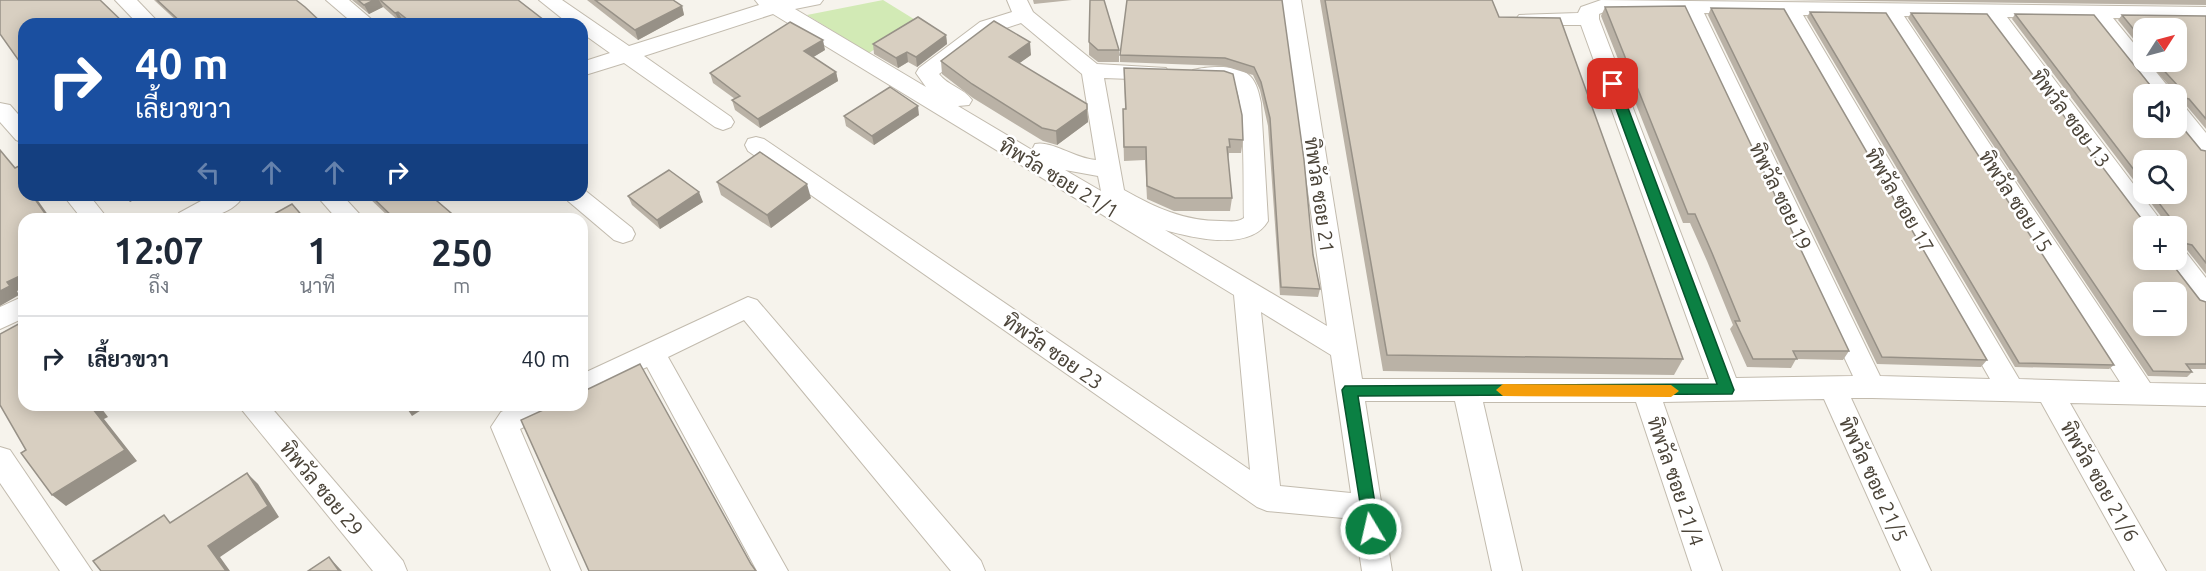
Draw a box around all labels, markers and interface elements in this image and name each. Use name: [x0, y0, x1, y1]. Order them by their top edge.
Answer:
north arrow: [2133, 18, 2187, 72]
map controls: [2133, 18, 2187, 336]
text: 40 m: [135, 40, 229, 87]
icon: right: [36, 42, 114, 120]
pin: [1587, 58, 1638, 109]
street label: ทิพวัล ซอย 13: [2027, 65, 2115, 171]
icon: arrive: [1596, 67, 1629, 100]
button: sound: [2133, 84, 2187, 138]
text: เลี้ยวขวา: [135, 93, 231, 123]
street label: ทิพวัล ซอย 21/1: [995, 133, 1123, 223]
street label: ทิพวัล ซอย 21: [1300, 136, 1340, 254]
street label: ทิพวัล ซอย 19: [1745, 139, 1817, 253]
street label: ทิพวัล ซอย 17: [1861, 144, 1939, 256]
street label: ทิพวัล ซอย 15: [1975, 146, 2057, 256]
button: search: [2133, 150, 2187, 204]
icon: left: [192, 156, 225, 189]
icon: ahead: [255, 156, 288, 189]
icon: ahead: [318, 156, 351, 189]
icon: right: [381, 156, 414, 189]
button: +: [2133, 216, 2187, 270]
text: 12:07: [114, 230, 204, 271]
text: 1: [307, 230, 328, 271]
text: 250: [431, 232, 492, 273]
text: ถึง: [149, 274, 169, 297]
text: นาที: [300, 274, 335, 297]
text: m: [453, 274, 470, 297]
button: −: [2133, 282, 2187, 336]
street label: ทิพวัล ซอย 23: [999, 308, 1107, 394]
icon: right: [36, 342, 69, 375]
text: เลี้ยวขวา: [87, 346, 169, 371]
text: 40 m: [521, 346, 570, 371]
street label: ทิพวัล ซอย 21/4: [1643, 413, 1709, 549]
street label: ทิพวัล ซอย 21/5: [1835, 413, 1913, 545]
street label: ทิพวัล ซอย 21/6: [2056, 417, 2144, 545]
street label: ทิพวัล ซอย 29: [276, 436, 368, 540]
position arrow: [1339, 497, 1403, 561]

